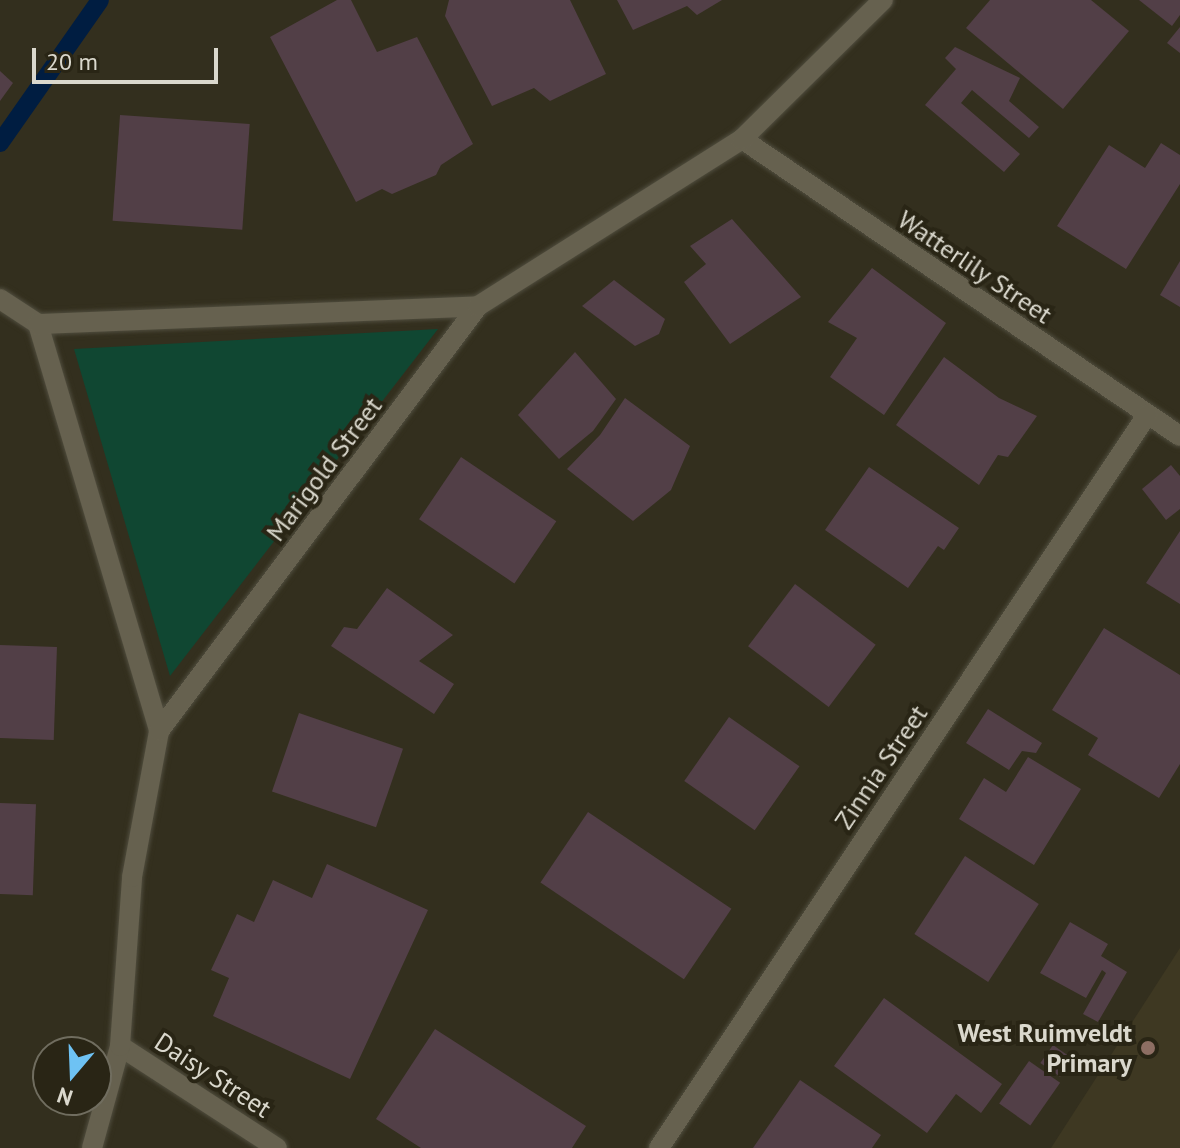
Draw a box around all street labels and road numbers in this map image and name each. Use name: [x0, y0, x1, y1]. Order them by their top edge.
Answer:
street label: Watterlily Street: [892, 204, 1058, 330]
street label: Marigold Street: [260, 391, 388, 547]
street label: Zinnia Street: [828, 699, 934, 835]
street label: Daisy Street: [149, 1026, 277, 1124]

